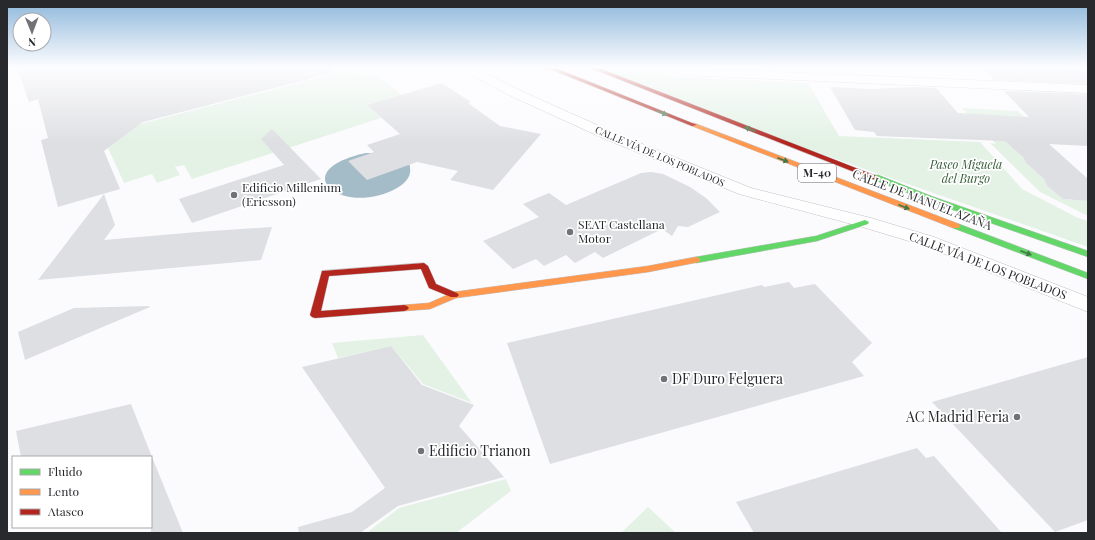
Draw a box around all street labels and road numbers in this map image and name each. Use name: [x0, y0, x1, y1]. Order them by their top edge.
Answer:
street label: CALLE VÍA DE LOS POBLADOS: [593, 122, 727, 190]
road number: M-40: [798, 164, 836, 182]
street label: CALLE DE MANUEL AZAÑA: [850, 165, 995, 233]
street label: CALLE VÍA DE LOS POBLADOS: [907, 228, 1069, 303]

